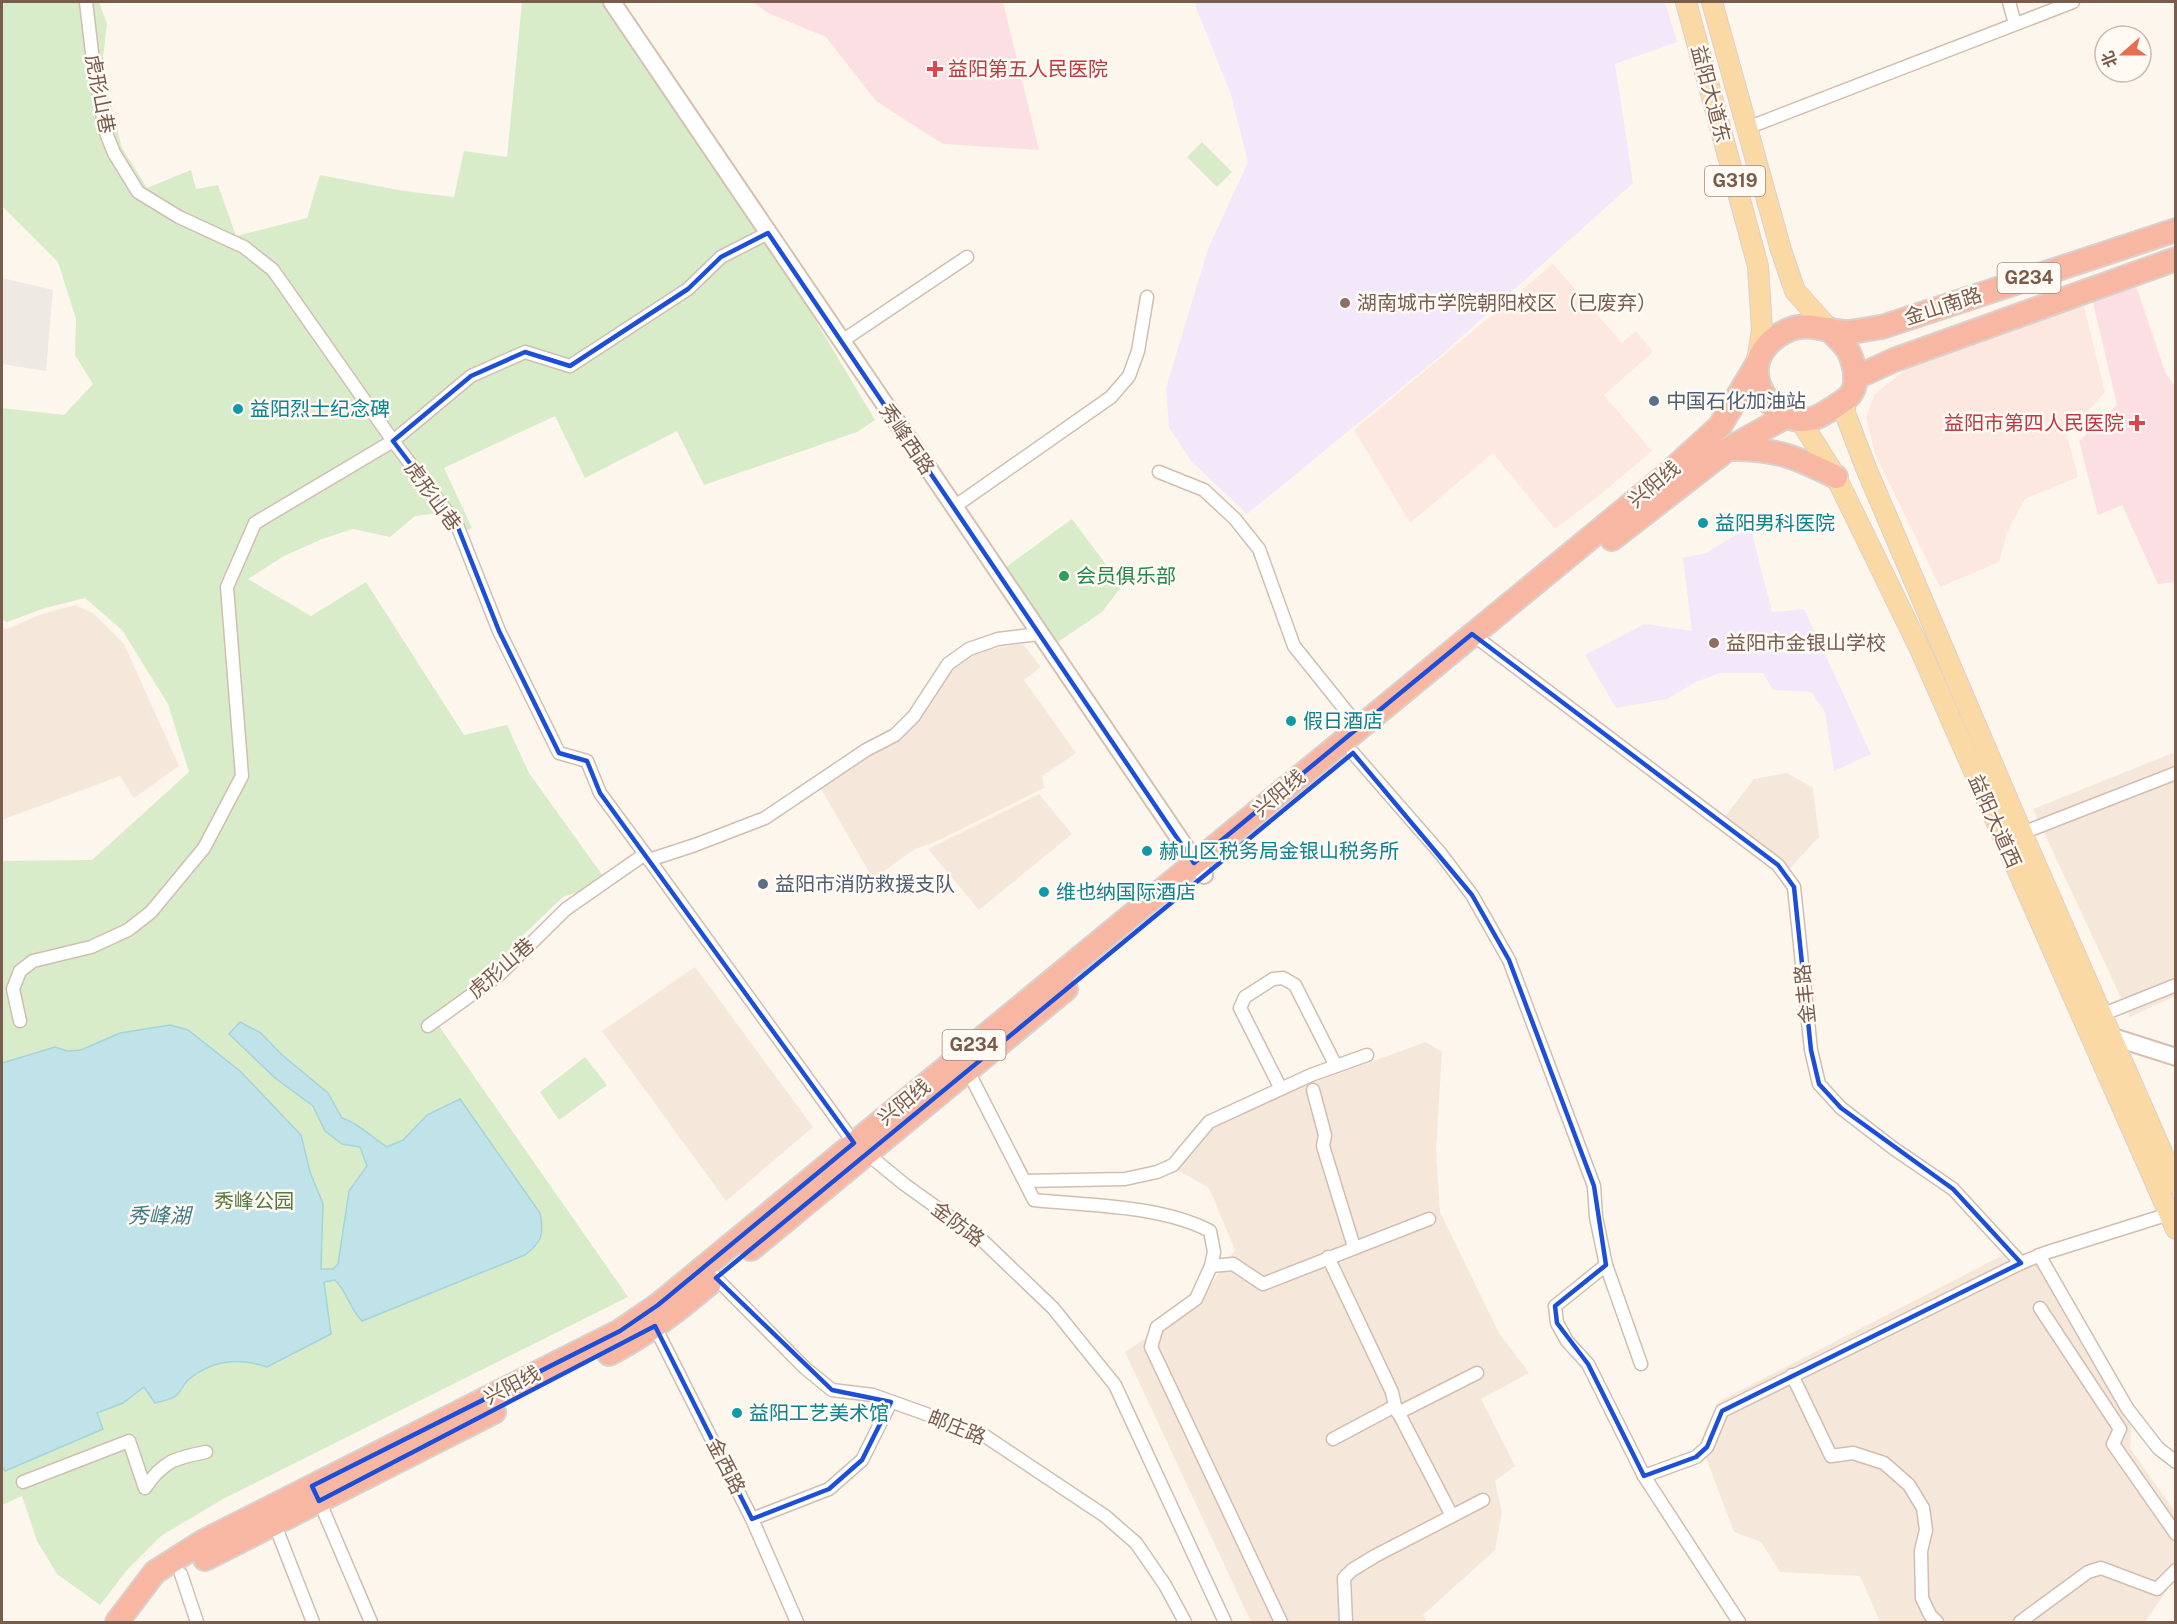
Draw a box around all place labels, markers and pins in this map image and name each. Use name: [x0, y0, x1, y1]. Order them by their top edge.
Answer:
place label: 益阳第五人民医院: [948, 57, 1108, 81]
marker: 益阳第五人民医院: [926, 60, 944, 78]
place label: 湖南城市学院朝阳校区（已废弃）: [1357, 291, 1657, 315]
marker: 湖南城市学院朝阳校区（已废弃）: [1338, 296, 1352, 310]
place label: 中国石化加油站: [1666, 389, 1806, 413]
marker: 中国石化加油站: [1647, 394, 1661, 408]
place label: 益阳烈士纪念碑: [250, 397, 390, 421]
marker: 益阳烈士纪念碑: [231, 402, 245, 416]
place label: 益阳市第四人民医院: [1944, 411, 2124, 435]
marker: 益阳市第四人民医院: [2128, 414, 2146, 432]
place label: 益阳男科医院: [1715, 511, 1835, 535]
marker: 益阳男科医院: [1696, 516, 1710, 530]
place label: 会员俱乐部: [1076, 564, 1176, 588]
marker: 会员俱乐部: [1057, 569, 1071, 583]
place label: 益阳市金银山学校: [1726, 631, 1886, 655]
marker: 益阳市金银山学校: [1707, 636, 1721, 650]
place label: 假日酒店: [1303, 709, 1383, 733]
marker: 假日酒店: [1284, 714, 1298, 728]
place label: 赫山区税务局金银山税务所: [1159, 839, 1399, 863]
marker: 赫山区税务局金银山税务所: [1140, 844, 1154, 858]
place label: 益阳市消防救援支队: [775, 872, 955, 896]
marker: 益阳市消防救援支队: [756, 877, 770, 891]
place label: 维也纳国际酒店: [1056, 880, 1196, 904]
marker: 维也纳国际酒店: [1037, 885, 1051, 899]
place label: 益阳工艺美术馆: [749, 1401, 889, 1425]
marker: 益阳工艺美术馆: [730, 1406, 744, 1420]

